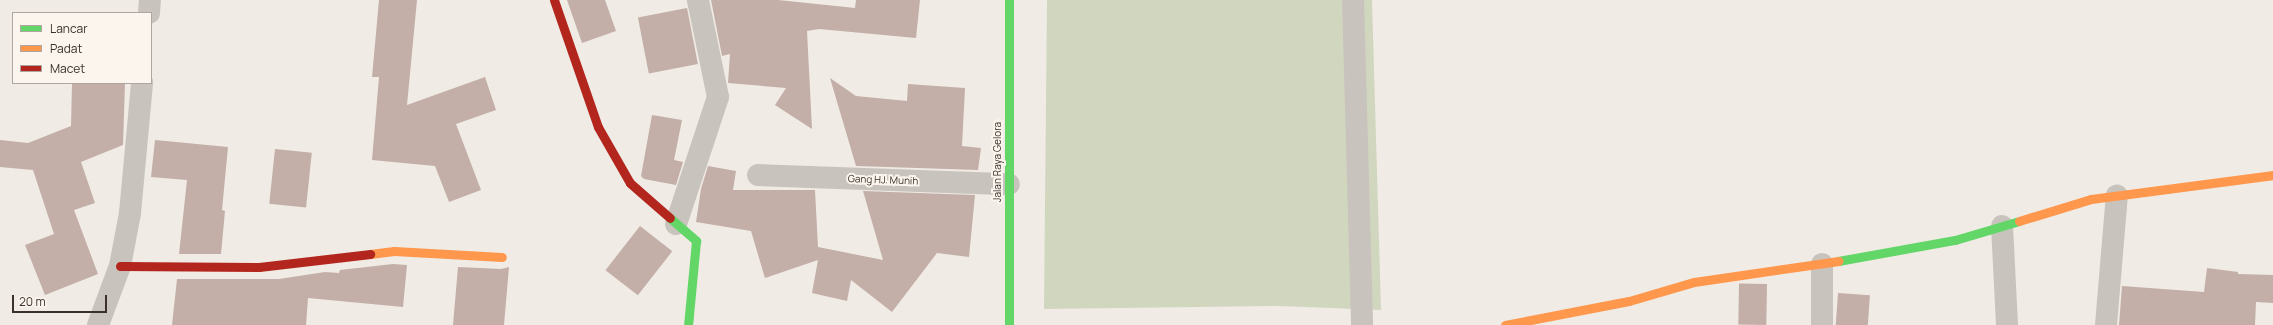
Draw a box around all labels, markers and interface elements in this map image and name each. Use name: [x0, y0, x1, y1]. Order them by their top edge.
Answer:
legend: [12, 12, 152, 84]
text: Lancar: [50, 20, 87, 37]
text: Padat: [50, 40, 82, 57]
text: Macet: [50, 60, 85, 77]
street label: Jalan Raya Gelora: [992, 122, 1004, 202]
street label: Gang HJ. Munih: [848, 173, 918, 187]
scale bar: [14, 287, 109, 313]
text: 20 m: [19, 293, 46, 310]

